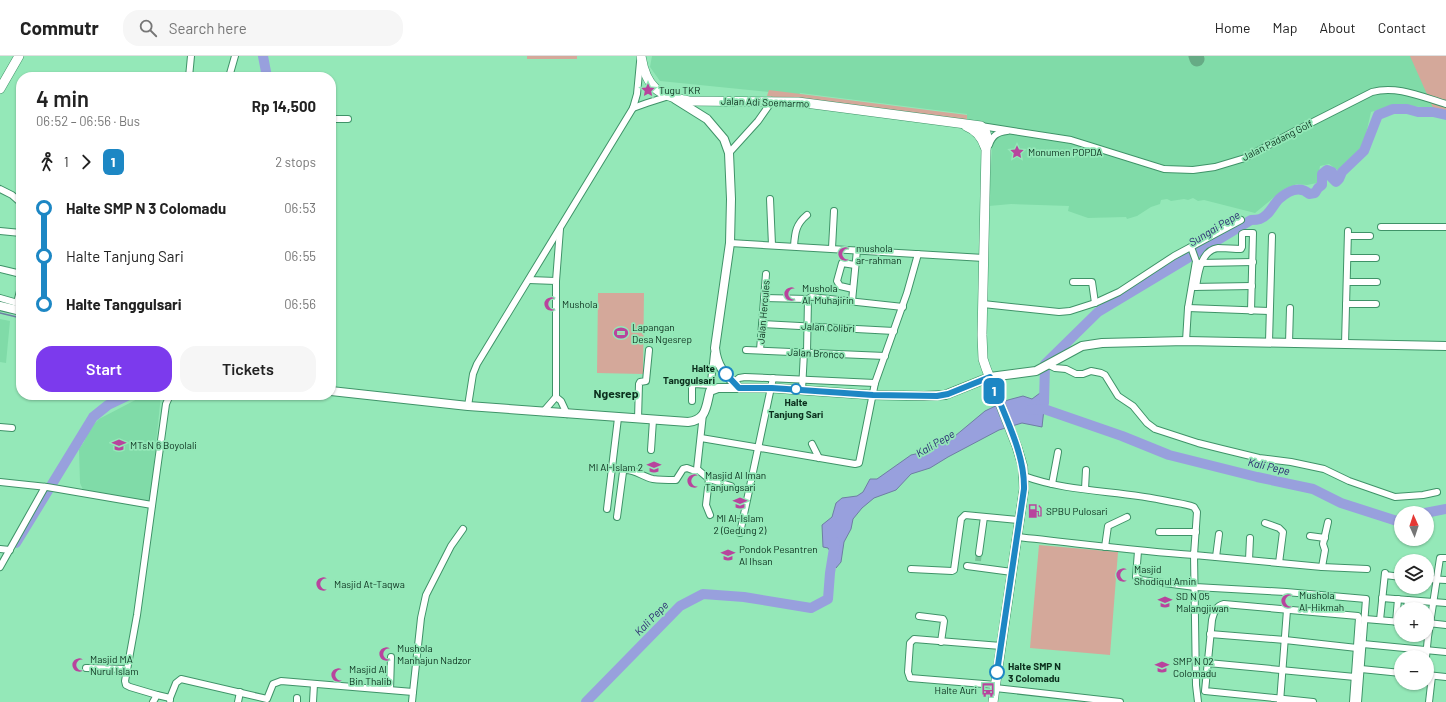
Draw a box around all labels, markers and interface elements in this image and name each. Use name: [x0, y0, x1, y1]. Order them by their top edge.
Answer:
search box: [123, 10, 403, 46]
text: Commutr: [20, 16, 99, 39]
icon: search: [137, 17, 159, 39]
text: Search here: [169, 19, 247, 37]
text: Home: [1215, 19, 1251, 36]
text: Map: [1273, 19, 1297, 36]
text: About: [1319, 19, 1356, 36]
text: Contact: [1378, 19, 1426, 36]
place icon: Tugu TKR: [640, 82, 656, 98]
place label: Tugu TKR: [659, 84, 700, 96]
text: 4 min: [36, 85, 89, 111]
street label: Jalan Adi Soemarmo: [720, 94, 810, 110]
text: Rp 14,500: [252, 97, 316, 115]
text: 06:52 – 06:56 · Bus: [36, 113, 140, 129]
street label: Jalan Padang Golf: [1240, 117, 1315, 163]
place icon: Monumen POPDA: [1009, 144, 1025, 160]
place label: Monumen POPDA: [1028, 146, 1102, 158]
icon: walk: [36, 151, 58, 173]
icon: forward: [75, 151, 97, 173]
text: 1: [111, 153, 116, 170]
text: 1: [64, 154, 69, 170]
text: 2 stops: [275, 154, 316, 170]
text: Halte SMP N 3 Colomadu: [66, 199, 226, 217]
text: 06:53: [284, 200, 316, 216]
water label: Sungai Pepe: [1186, 207, 1242, 248]
place label: mushola ar-rahman: [856, 242, 902, 266]
mosque icon: mushola ar-rahman: [837, 246, 853, 262]
text: Halte Tanjung Sari: [66, 247, 184, 265]
text: 06:55: [284, 248, 316, 264]
street label: Jalan Hercules: [754, 279, 772, 344]
place label: Mushola Al-Muhajirin: [802, 282, 854, 306]
mosque icon: Mushola Al-Muhajirin: [783, 286, 799, 302]
text: Halte Tanggulsari: [66, 295, 182, 313]
text: 06:56: [284, 296, 316, 312]
mosque icon: Mushola: [543, 296, 559, 312]
place label: Mushola: [562, 298, 598, 310]
street label: Jalan Colibri: [801, 320, 855, 334]
place label: Lapangan Desa Ngesrep: [632, 321, 692, 345]
sports icon: Lapangan Desa Ngesrep: [613, 325, 629, 341]
button: Start: [36, 346, 172, 392]
button: Tickets: [180, 346, 316, 392]
street label: Jalan Bronco: [787, 346, 845, 360]
place label: Halte Tanggulsari: [663, 362, 716, 386]
marker: Halte Tanggulsari: [718, 366, 734, 382]
line badge: 1: [981, 378, 1007, 404]
text: 1: [992, 382, 996, 399]
marker: Halte Tanjung Sari: [790, 383, 802, 395]
district label: Ngesrep: [594, 386, 639, 400]
place label: Halte Tanjung Sari: [769, 396, 824, 420]
water label: Kali Pepe: [913, 427, 957, 459]
school or university icon: MTsN 6 Boyolali: [111, 437, 127, 453]
place label: MTsN 6 Boyolali: [130, 439, 197, 451]
water label: Kali Pepe: [1247, 455, 1292, 477]
school or university icon: MI Al-Islam 2: [646, 459, 662, 475]
place label: MI Al-Islam 2: [589, 461, 643, 473]
place label: Masjid Al Iman Tanjungsari: [705, 469, 766, 493]
mosque icon: Masjid Al Iman Tanjungsari: [686, 473, 702, 489]
school or university icon: MI Al-Islam 2 (Gedung 2): [732, 495, 748, 511]
fuel station icon: SPBU Pulosari: [1027, 503, 1043, 519]
place label: SPBU Pulosari: [1046, 505, 1108, 517]
north arrow: [1394, 506, 1434, 546]
map controls: [1394, 506, 1434, 690]
place label: MI Al-Islam 2 (Gedung 2): [714, 512, 767, 536]
place label: Pondok Pesantren Al Ihsan: [739, 543, 818, 567]
school or university icon: Pondok Pesantren Al Ihsan: [720, 547, 736, 563]
button: layers: [1394, 554, 1434, 594]
place label: Masjid Shodiqul Amin: [1134, 563, 1196, 587]
mosque icon: Masjid Shodiqul Amin: [1115, 567, 1131, 583]
mosque icon: Masjid At-Taqwa: [315, 576, 331, 592]
place label: Masjid At-Taqwa: [334, 578, 405, 590]
place label: Mushola Al-Hikmah: [1299, 589, 1344, 613]
place label: SD N 05 Malangjiwan: [1176, 590, 1229, 614]
mosque icon: Mushola Al-Hikmah: [1280, 593, 1296, 609]
school or university icon: SD N 05 Malangjiwan: [1157, 594, 1173, 610]
water label: Kali Pepe: [631, 598, 671, 638]
button: +: [1394, 602, 1434, 642]
place label: Mushola Manhajun Nadzor: [397, 642, 472, 666]
mosque icon: Mushola Manhajun Nadzor: [378, 646, 394, 662]
button: −: [1394, 650, 1434, 690]
place label: Masjid MA Nurul Islam: [90, 653, 139, 677]
place label: SMP N 02 Colomadu: [1173, 655, 1216, 679]
mosque icon: Masjid MA Nurul Islam: [71, 657, 87, 673]
school or university icon: SMP N 02 Colomadu: [1154, 659, 1170, 675]
place label: Halte SMP N 3 Colomadu: [1008, 660, 1061, 684]
place label: Masjid Al Bin Thalib: [349, 663, 392, 687]
marker: Halte SMP N 3 Colomadu: [989, 664, 1005, 680]
mosque icon: Masjid Al Bin Thalib: [330, 667, 346, 683]
bus stop icon: Halte Auri: [980, 682, 996, 698]
place label: Halte Auri: [935, 684, 977, 696]

